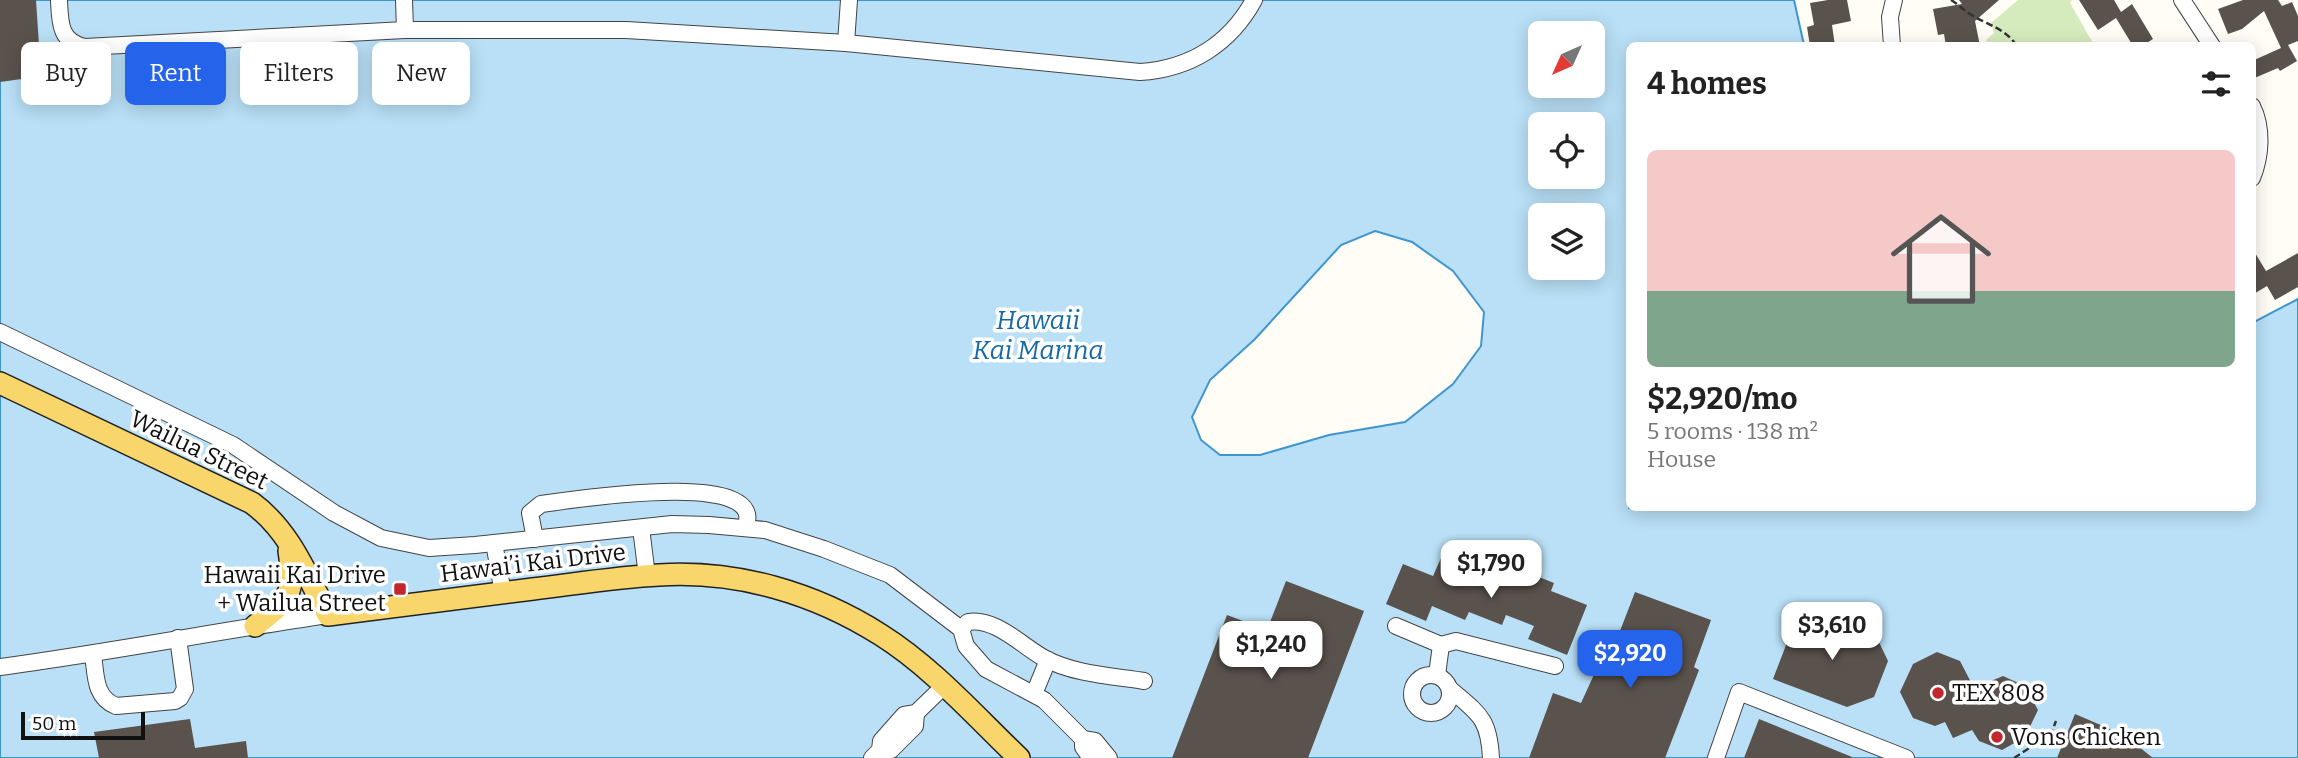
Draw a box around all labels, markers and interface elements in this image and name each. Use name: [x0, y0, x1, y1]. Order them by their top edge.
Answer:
north arrow: [1528, 21, 1605, 98]
map controls: [1528, 21, 1605, 280]
chip: Buy: [21, 42, 111, 105]
chip: Rent: [125, 42, 226, 105]
chip: Filters: [240, 42, 358, 105]
chip: New: [372, 42, 470, 105]
icon: filters: [2197, 65, 2235, 103]
text: 4 homes: [1647, 66, 1767, 102]
button: locate: [1528, 112, 1605, 189]
icon: home: [1878, 196, 2004, 322]
button: layers: [1528, 203, 1605, 280]
water label: Hawaii Kai Marina: [972, 305, 1104, 366]
text: $2,920/mo: [1647, 381, 1798, 417]
street label: Wailua Street: [125, 404, 273, 496]
text: 5 rooms · 138 m²: [1647, 417, 1818, 445]
text: House: [1647, 445, 1716, 473]
street label: Hawai’i Kai Drive: [439, 538, 627, 588]
pin: $1,790: [1434, 540, 1548, 600]
text: $1,790: [1457, 549, 1525, 577]
place label: Hawaii Kai Drive + Wailua Street: [204, 561, 386, 617]
marker: Hawaii Kai Drive + Wailua Street: [392, 581, 408, 597]
pin: $3,610: [1775, 602, 1889, 662]
text: $3,610: [1797, 611, 1867, 639]
pin: $1,240: [1214, 622, 1328, 681]
text: $1,240: [1235, 630, 1307, 658]
pin: $2,920: [1573, 630, 1687, 690]
text: $2,920: [1593, 639, 1667, 667]
place label: TEX 808: [1952, 679, 2045, 707]
marker: TEX 808: [1930, 685, 1946, 701]
scale bar: [21, 709, 145, 741]
text: 50 m: [32, 712, 76, 735]
place label: Vons Chicken: [2011, 723, 2161, 751]
marker: Vons Chicken: [1989, 729, 2005, 745]

